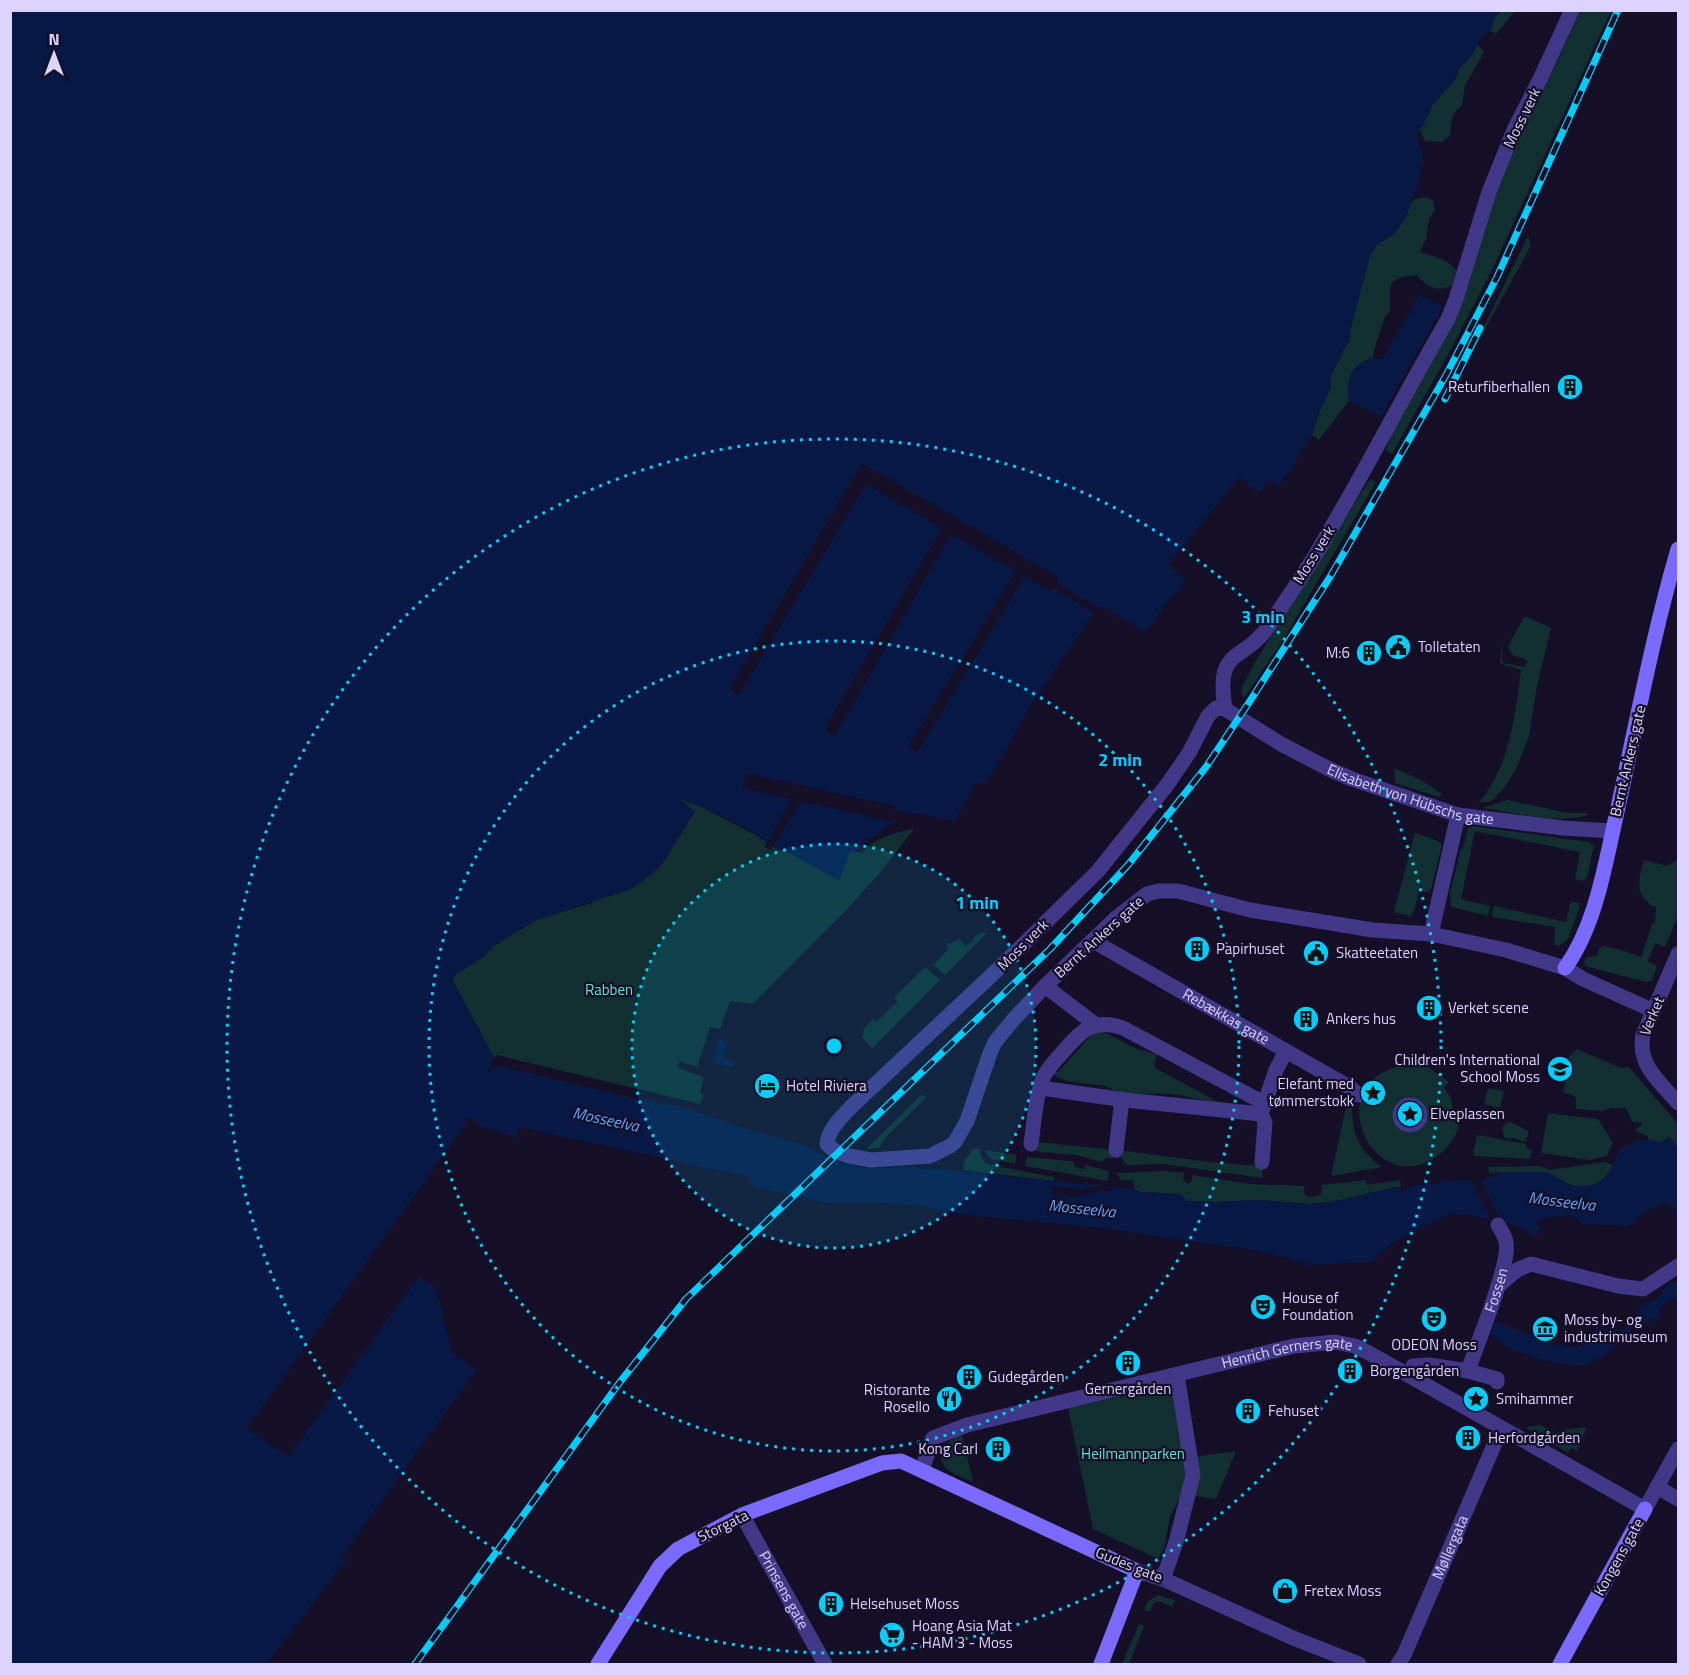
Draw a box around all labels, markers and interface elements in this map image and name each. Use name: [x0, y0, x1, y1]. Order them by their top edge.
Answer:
north arrow: [24, 24, 84, 84]
text: N: [48, 27, 60, 51]
street label: Moss verk: [1497, 84, 1546, 152]
building icon: Returfiberhallen: [1555, 372, 1585, 402]
place label: Returfiberhallen: [1448, 375, 1550, 398]
street label: Moss verk: [1287, 521, 1340, 588]
text: 3 min: [1241, 603, 1285, 630]
public building icon: Tolletaten: [1383, 632, 1413, 662]
place label: Tolletaten: [1418, 635, 1481, 658]
building icon: M:6: [1354, 638, 1384, 668]
place label: M:6: [1326, 641, 1350, 664]
street label: Bernt Ankers gate: [1604, 703, 1652, 819]
text: 2 min: [1098, 746, 1142, 773]
street label: Elisabeth von Hübschs gate: [1324, 758, 1495, 830]
text: 1 min: [955, 889, 999, 916]
street label: Bernt Ankers gate: [1049, 890, 1149, 983]
street label: Moss verk: [992, 914, 1054, 976]
building icon: Papirhuset: [1182, 934, 1212, 964]
place label: Papirhuset: [1216, 937, 1285, 960]
public building icon: Skatteetaten: [1301, 938, 1331, 968]
place label: Skatteetaten: [1336, 941, 1418, 964]
park label: Rabben: [585, 978, 633, 1001]
street label: Rebækkas gate: [1178, 982, 1274, 1050]
street label: Verket: [1633, 992, 1670, 1039]
building icon: Verket scene: [1414, 993, 1444, 1023]
place label: Verket scene: [1448, 996, 1529, 1019]
building icon: Ankers hus: [1291, 1004, 1321, 1034]
place label: Ankers hus: [1326, 1007, 1396, 1030]
centre of rings: [824, 1036, 844, 1056]
place label: Children's International School Moss: [1394, 1048, 1540, 1088]
school or university icon: Children's International School Moss: [1545, 1054, 1575, 1084]
hotel icon: Hotel Riviera: [752, 1071, 782, 1101]
place label: Elefant med tømmerstokk: [1268, 1072, 1354, 1112]
place label: Hotel Riviera: [786, 1074, 867, 1097]
place icon: Elefant med tømmerstokk: [1358, 1078, 1388, 1108]
place icon: Elveplassen: [1395, 1099, 1425, 1129]
water label: Mosseelva: [571, 1100, 642, 1138]
place label: Elveplassen: [1430, 1102, 1505, 1125]
water label: Mosseelva: [1527, 1185, 1598, 1217]
water label: Mosseelva: [1047, 1193, 1118, 1224]
street label: Fossen: [1478, 1265, 1514, 1315]
place label: House of Foundation: [1282, 1286, 1354, 1326]
theatre icon: House of Foundation: [1248, 1292, 1278, 1322]
theatre icon: ODEON Moss: [1419, 1304, 1449, 1334]
place label: Moss by- og industrimuseum: [1564, 1308, 1668, 1348]
museum icon: Moss by- og industrimuseum: [1530, 1314, 1560, 1344]
street label: Henrich Gerners gate: [1219, 1330, 1355, 1374]
place label: ODEON Moss: [1391, 1333, 1477, 1356]
building icon: Gernergården: [1113, 1348, 1143, 1378]
building icon: Borgengården: [1335, 1356, 1365, 1386]
place label: Borgengården: [1370, 1359, 1459, 1382]
building icon: Gudegården: [954, 1362, 984, 1392]
place label: Gudegården: [988, 1365, 1065, 1388]
place label: Gernergården: [1085, 1377, 1171, 1400]
place label: Ristorante Rosello: [864, 1378, 930, 1418]
restaurant icon: Ristorante Rosello: [934, 1384, 964, 1414]
place icon: Smihammer: [1461, 1384, 1491, 1414]
place label: Smihammer: [1496, 1387, 1573, 1410]
building icon: Fehuset: [1233, 1396, 1263, 1426]
place label: Fehuset: [1268, 1399, 1320, 1422]
building icon: Herfordgården: [1453, 1423, 1483, 1453]
place label: Herfordgården: [1488, 1426, 1580, 1449]
building icon: Kong Carl: [983, 1434, 1013, 1464]
place label: Kong Carl: [918, 1437, 978, 1460]
park label: Heilmannparken: [1081, 1442, 1185, 1465]
street label: Storgata: [693, 1503, 753, 1548]
street label: Møllergata: [1426, 1511, 1474, 1583]
street label: Kongens gate: [1588, 1514, 1649, 1600]
street label: Gudes gate: [1092, 1541, 1166, 1589]
street label: Prinsens gate: [753, 1547, 815, 1633]
shop icon: Fretex Moss: [1270, 1576, 1300, 1606]
place label: Fretex Moss: [1304, 1579, 1381, 1602]
building icon: Helsehuset Moss: [816, 1589, 846, 1619]
place label: Helsehuset Moss: [850, 1592, 959, 1615]
place label: Hoang Asia Mat - HAM 3 - Moss: [912, 1614, 1013, 1654]
supermarket icon: Hoang Asia Mat - HAM 3 - Moss: [877, 1620, 907, 1650]

